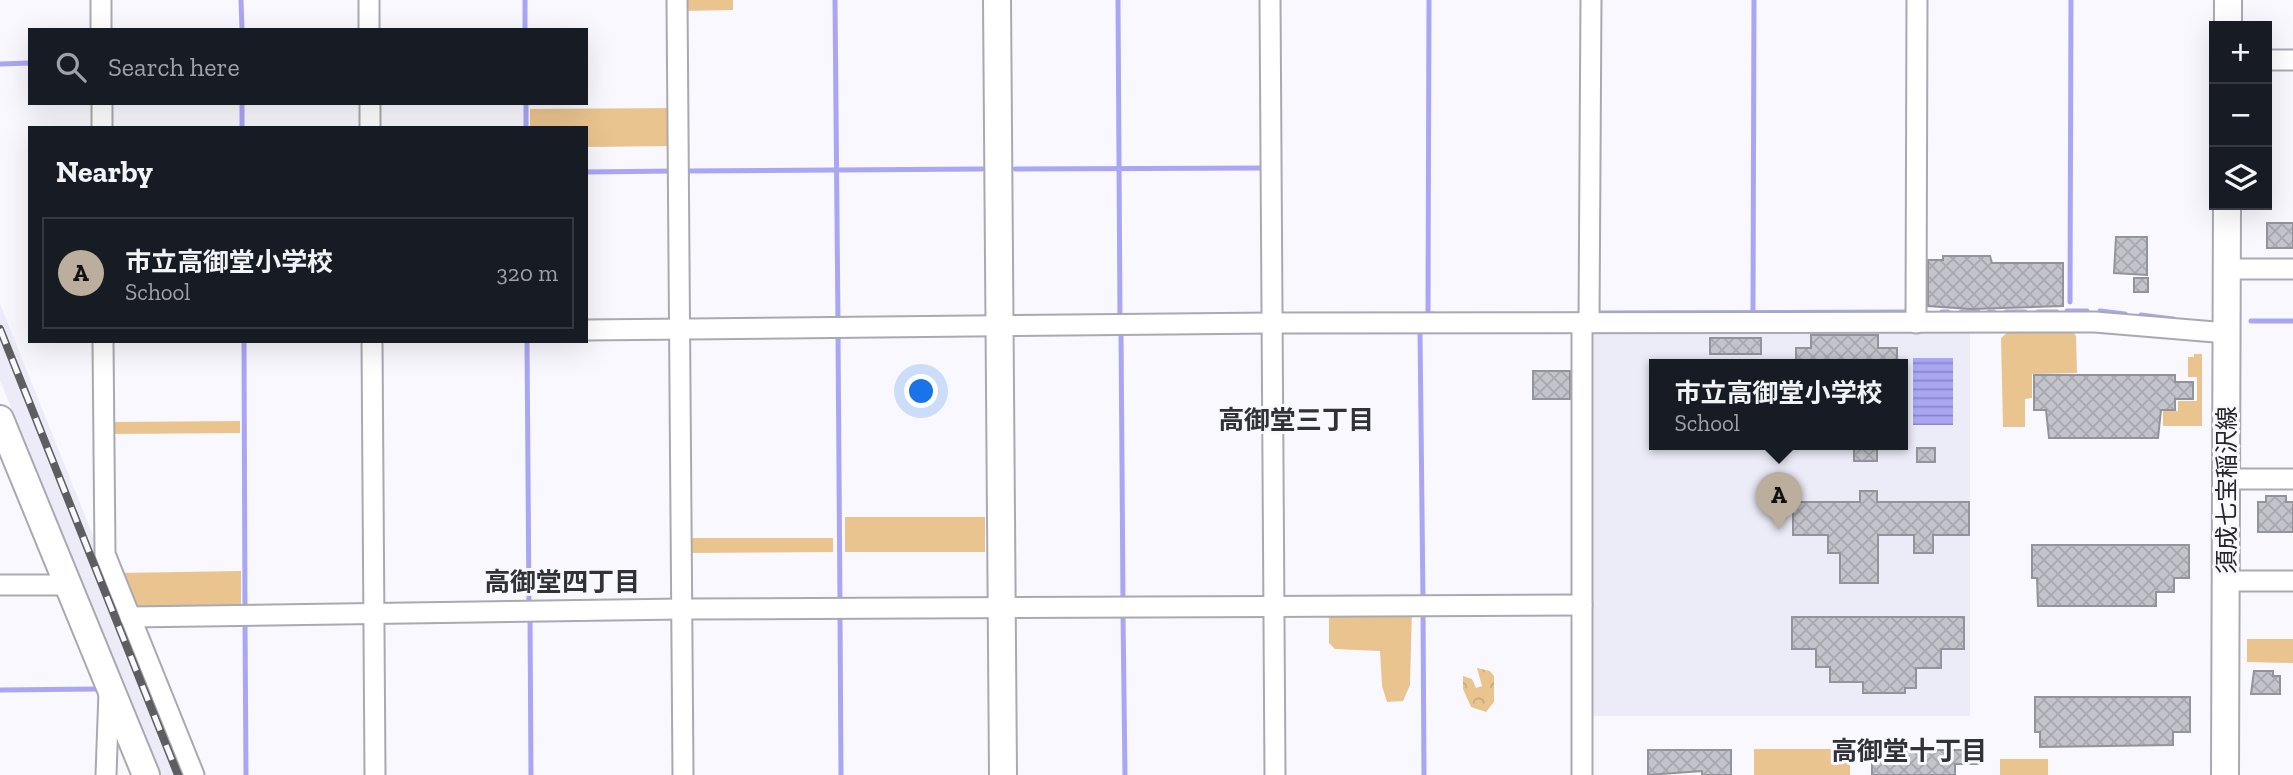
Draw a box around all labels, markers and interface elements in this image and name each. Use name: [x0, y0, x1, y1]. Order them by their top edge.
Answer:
map controls: [2209, 21, 2272, 210]
button: +: [2209, 21, 2272, 84]
search box: [28, 28, 588, 105]
icon: search: [52, 48, 90, 86]
text: Search here: [108, 51, 240, 83]
button: −: [2209, 84, 2272, 147]
button: layers: [2209, 147, 2272, 210]
text: Nearby: [56, 154, 153, 190]
text: 市立高御堂小学校: [125, 246, 333, 278]
text: A: [73, 259, 89, 287]
text: 320 m: [497, 259, 558, 287]
text: School: [125, 278, 190, 306]
popup: [1649, 359, 1908, 450]
your location: [904, 374, 938, 408]
text: 市立高御堂小学校: [1674, 377, 1883, 409]
district label: 高御堂三丁目: [1218, 404, 1374, 436]
street label: 須成七宝稲沢線: [2212, 406, 2241, 574]
text: School: [1674, 409, 1740, 437]
pin: A: [1756, 472, 1802, 530]
district label: 高御堂四丁目: [484, 566, 640, 598]
district label: 高御堂十丁目: [1831, 735, 1987, 767]

